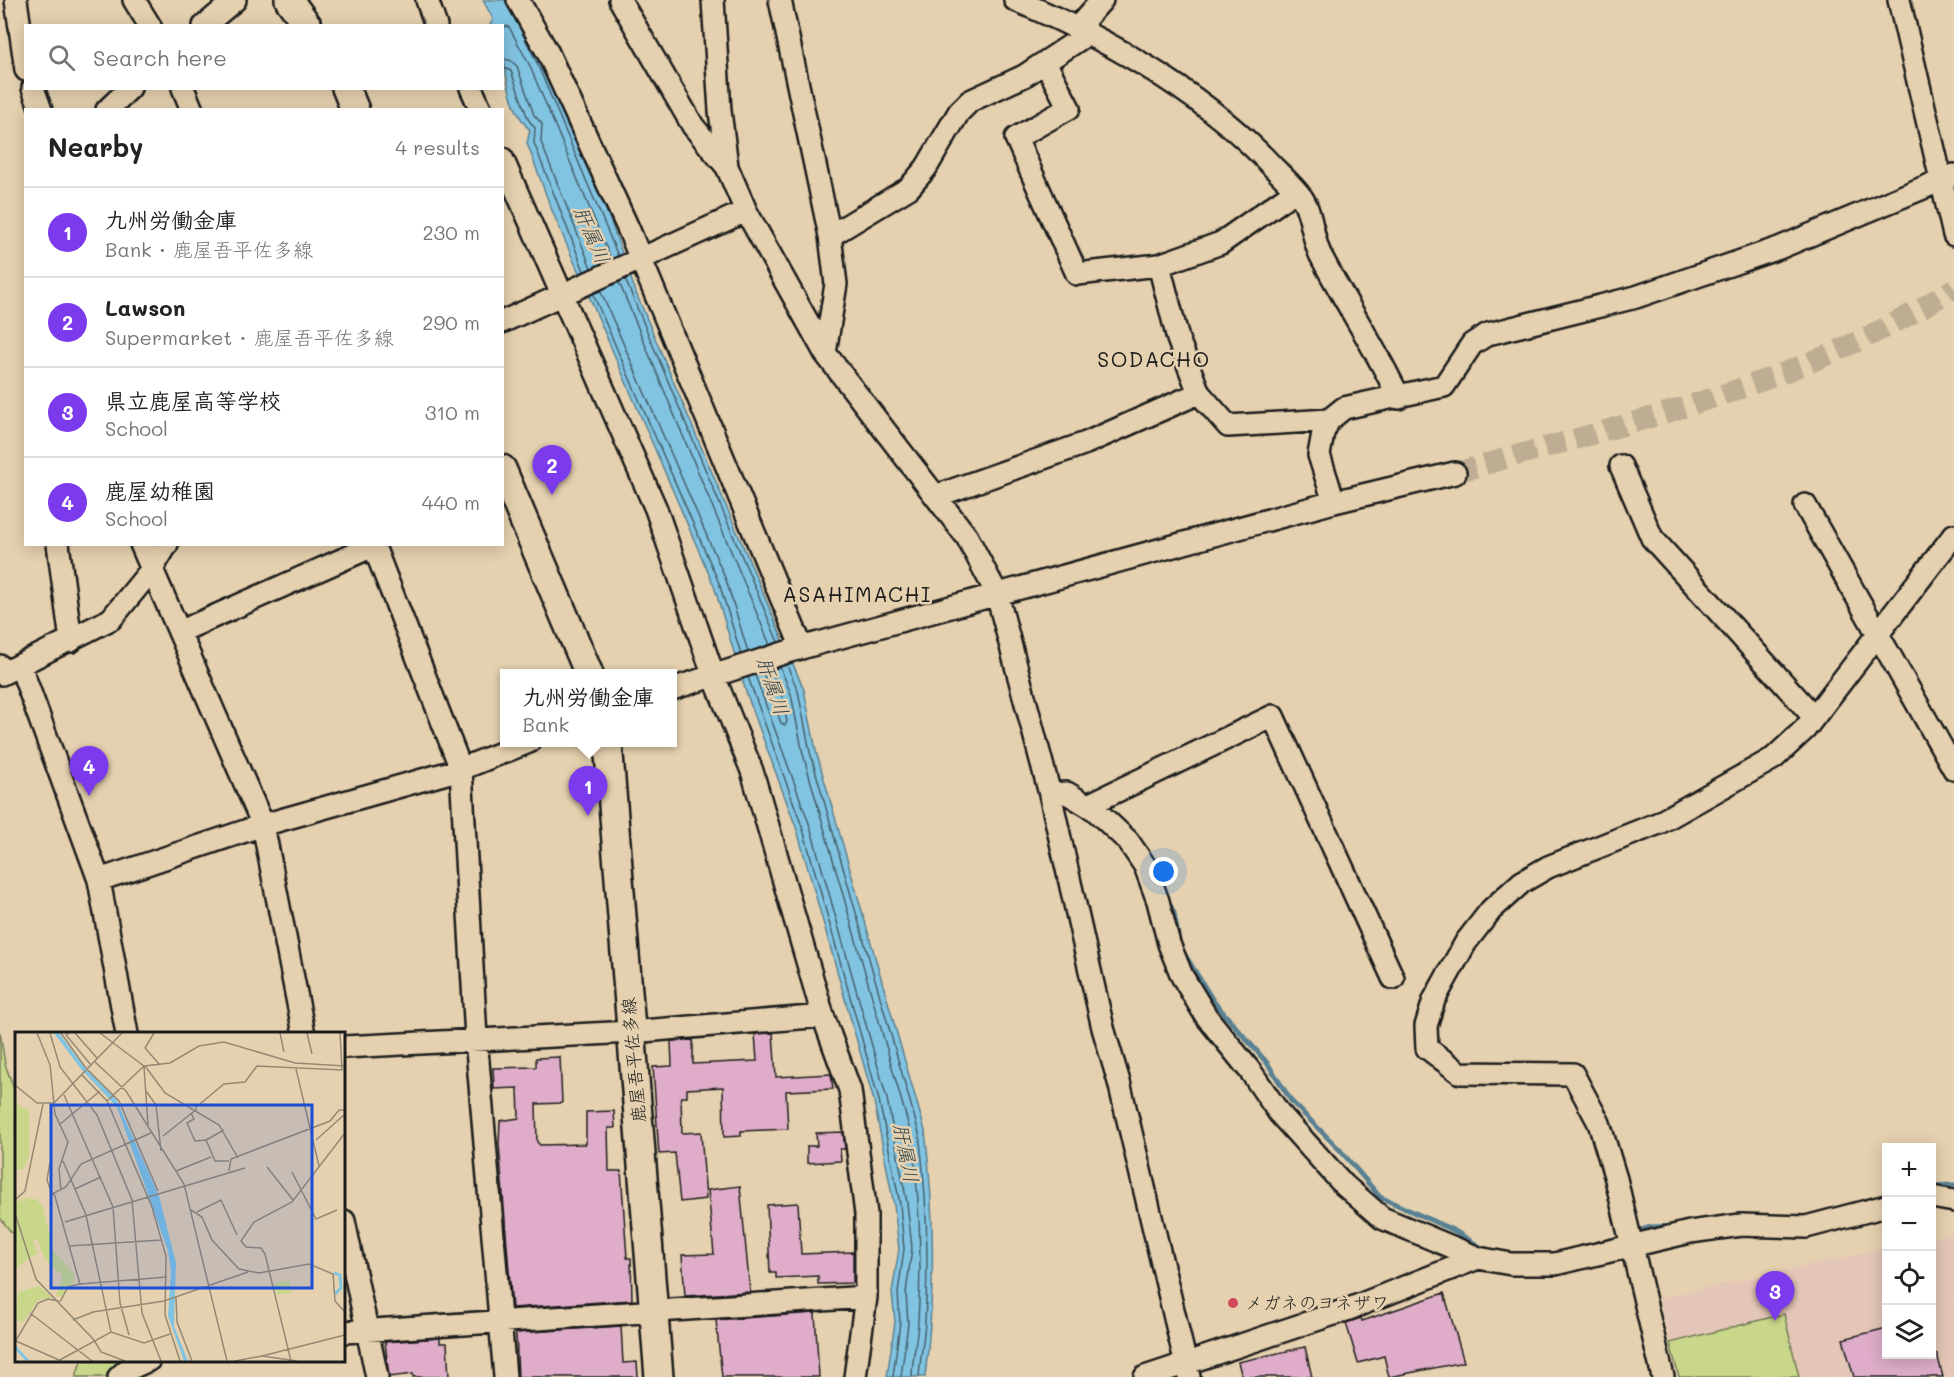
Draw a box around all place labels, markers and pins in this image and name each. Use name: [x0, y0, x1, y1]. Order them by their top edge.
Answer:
pin: 2: [532, 446, 572, 495]
pin: 4: [70, 746, 109, 796]
pin: 1: [568, 766, 608, 816]
pin: 3: [1756, 1272, 1794, 1321]
place label: メガネのヨネザワ: [1245, 1290, 1389, 1314]
marker: メガネのヨネザワ: [1226, 1296, 1240, 1310]

